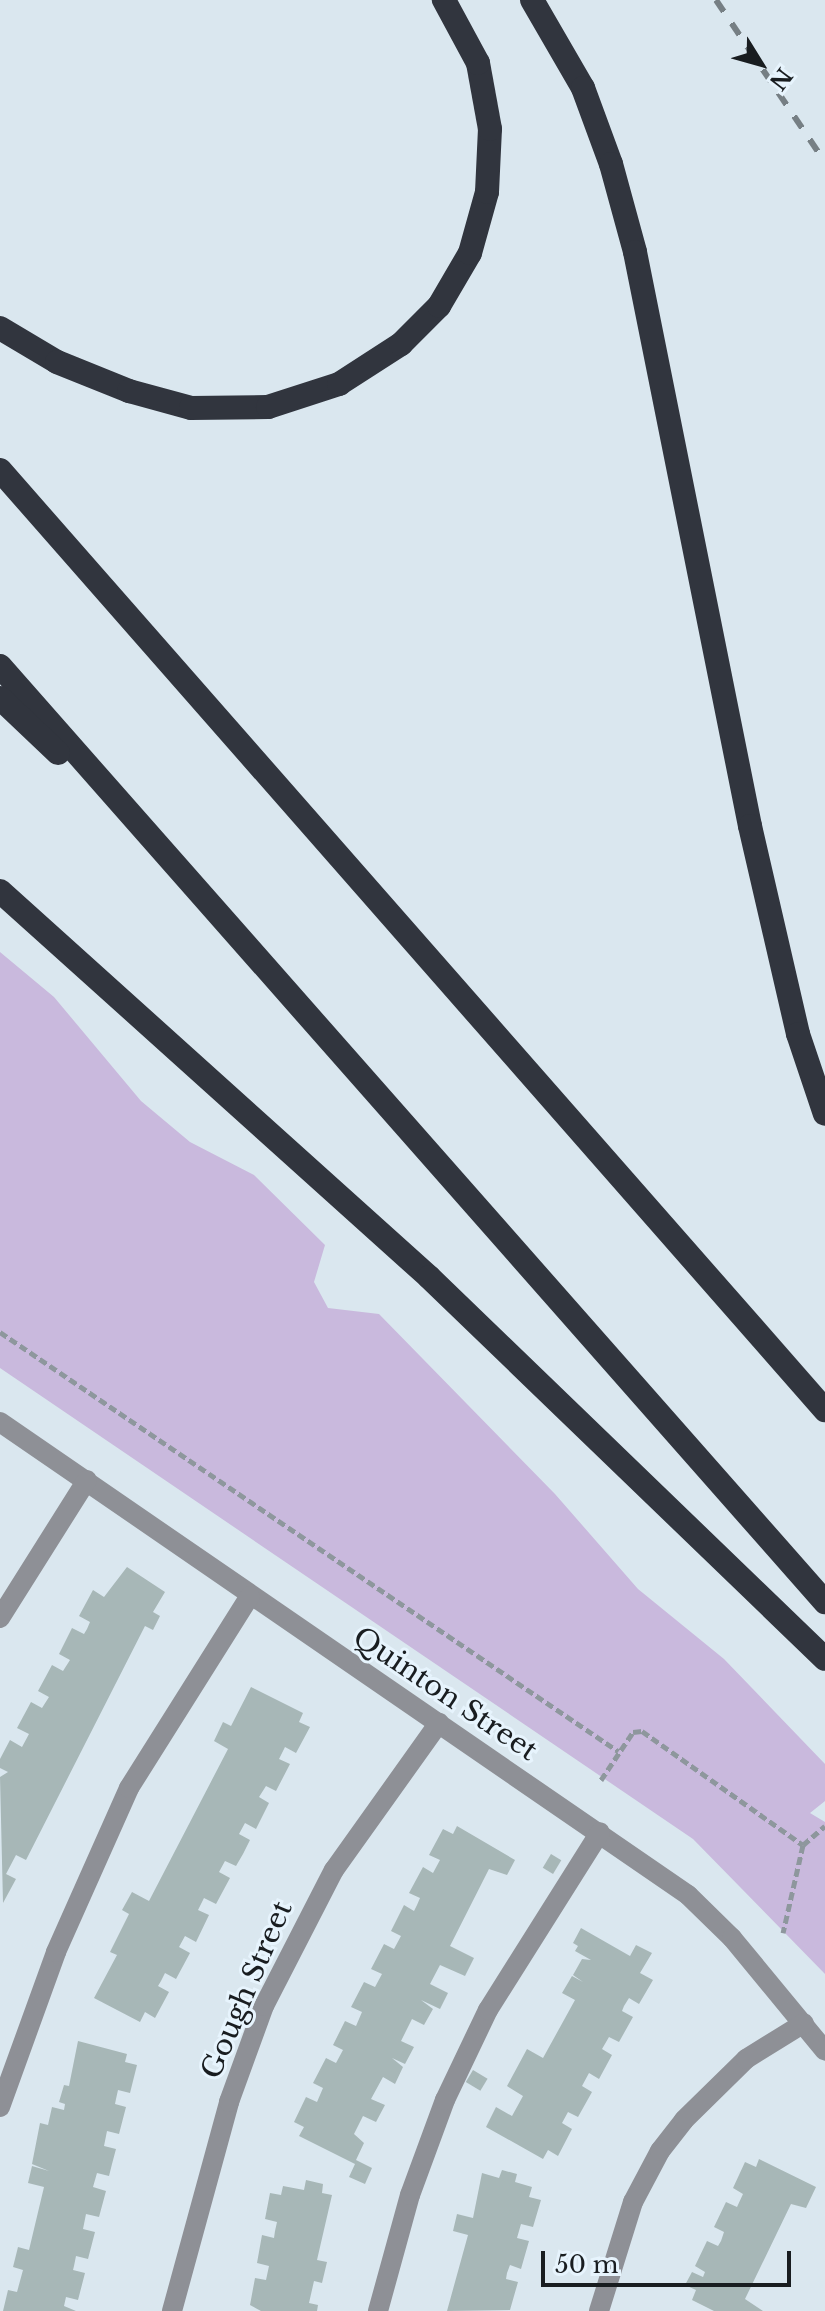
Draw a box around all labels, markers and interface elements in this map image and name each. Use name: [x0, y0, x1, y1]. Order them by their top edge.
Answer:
north arrow: [721, 24, 801, 104]
text: N: [764, 62, 798, 95]
street label: Quinton Street: [347, 1620, 543, 1768]
street label: Gough Street: [194, 1896, 300, 2084]
scale bar: [545, 2235, 795, 2285]
text: 50 m: [555, 2250, 618, 2279]

